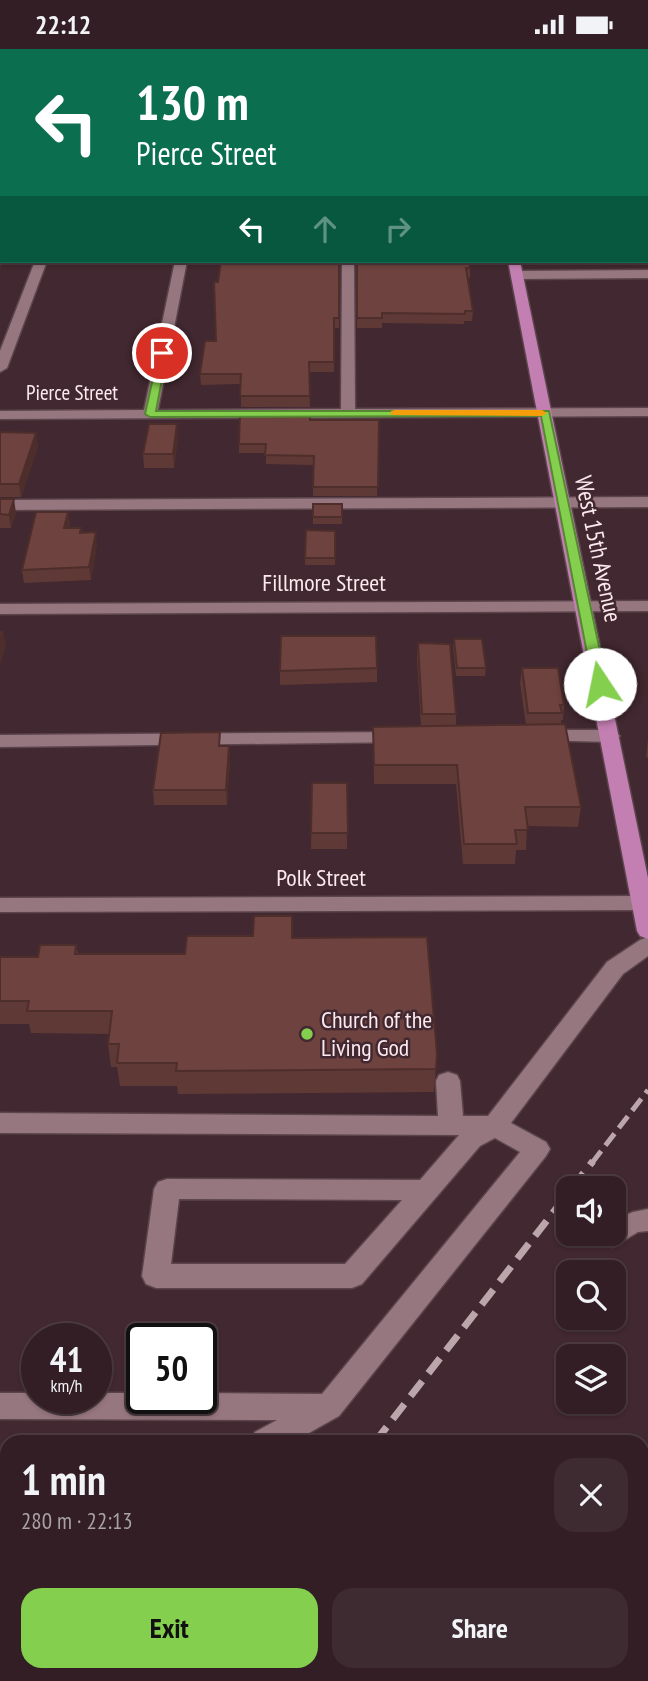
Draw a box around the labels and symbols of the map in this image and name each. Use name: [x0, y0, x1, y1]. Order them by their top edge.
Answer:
pin: [132, 323, 192, 383]
street label: Pierce Street: [26, 379, 118, 406]
street label: West 15th Avenue: [568, 473, 629, 625]
street label: Fillmore Street: [262, 567, 386, 598]
position arrow: [563, 647, 637, 721]
street label: Polk Street: [276, 862, 366, 893]
place label: Church of the Living God: [321, 1004, 432, 1063]
marker: Church of the Living God: [299, 1026, 315, 1042]
speed limit sign: 50: [126, 1323, 217, 1414]

